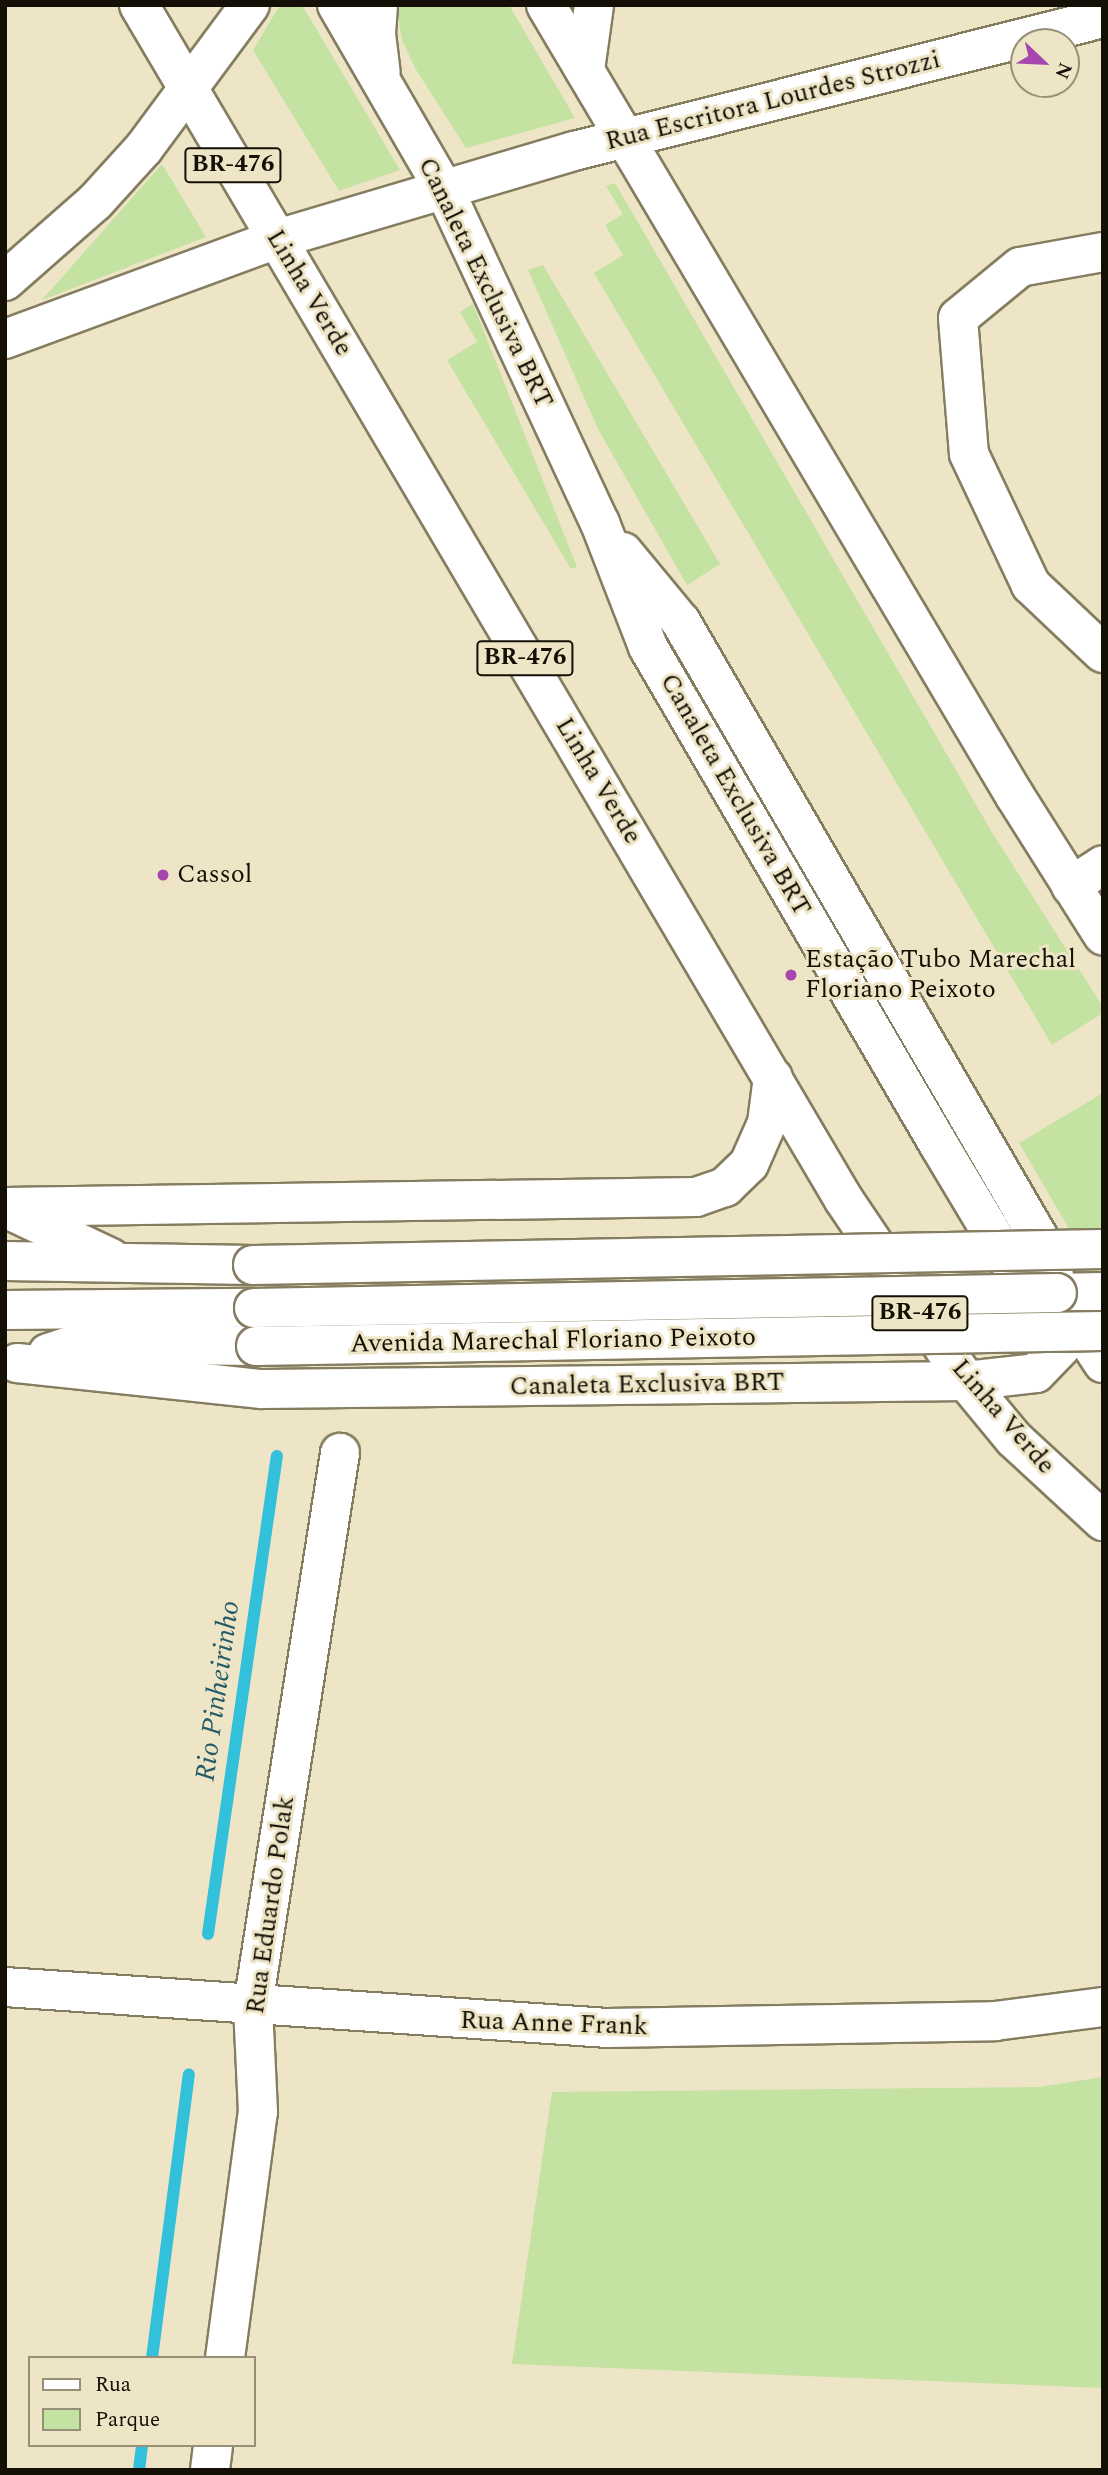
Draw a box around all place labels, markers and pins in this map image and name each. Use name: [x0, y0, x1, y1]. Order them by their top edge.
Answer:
place label: Cassol: [177, 859, 252, 891]
marker: Cassol: [155, 867, 171, 883]
place label: Estação Tubo Marechal Floriano Peixoto: [805, 944, 1076, 1006]
marker: Estação Tubo Marechal Floriano Peixoto: [783, 967, 799, 983]

